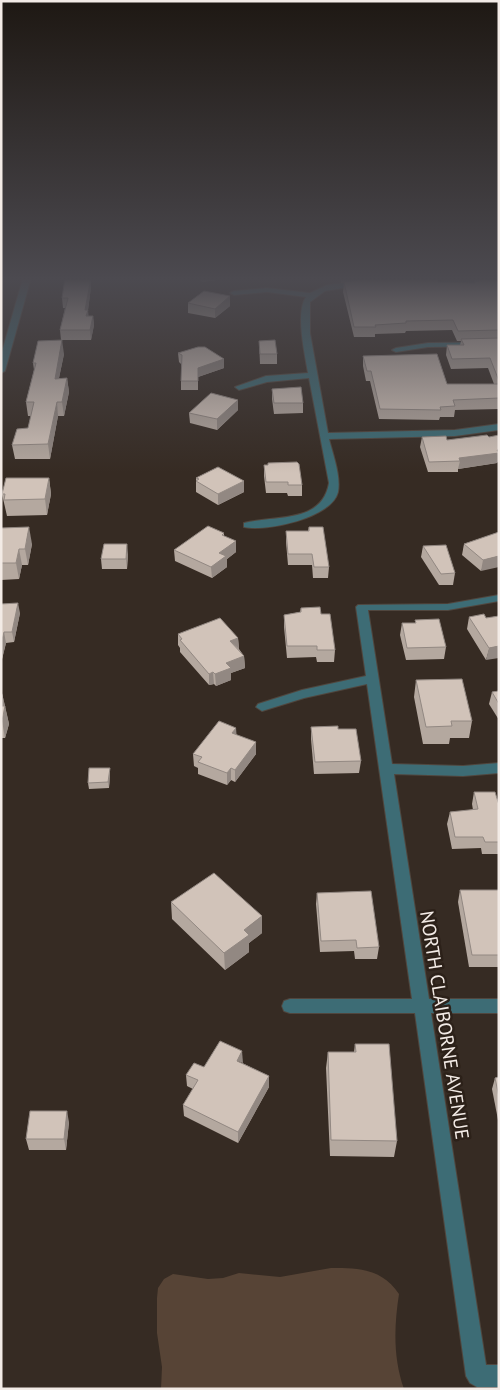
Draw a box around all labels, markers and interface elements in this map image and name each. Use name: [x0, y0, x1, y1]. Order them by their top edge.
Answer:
street label: NORTH CLAIBORNE AVENUE: [415, 909, 475, 1141]

